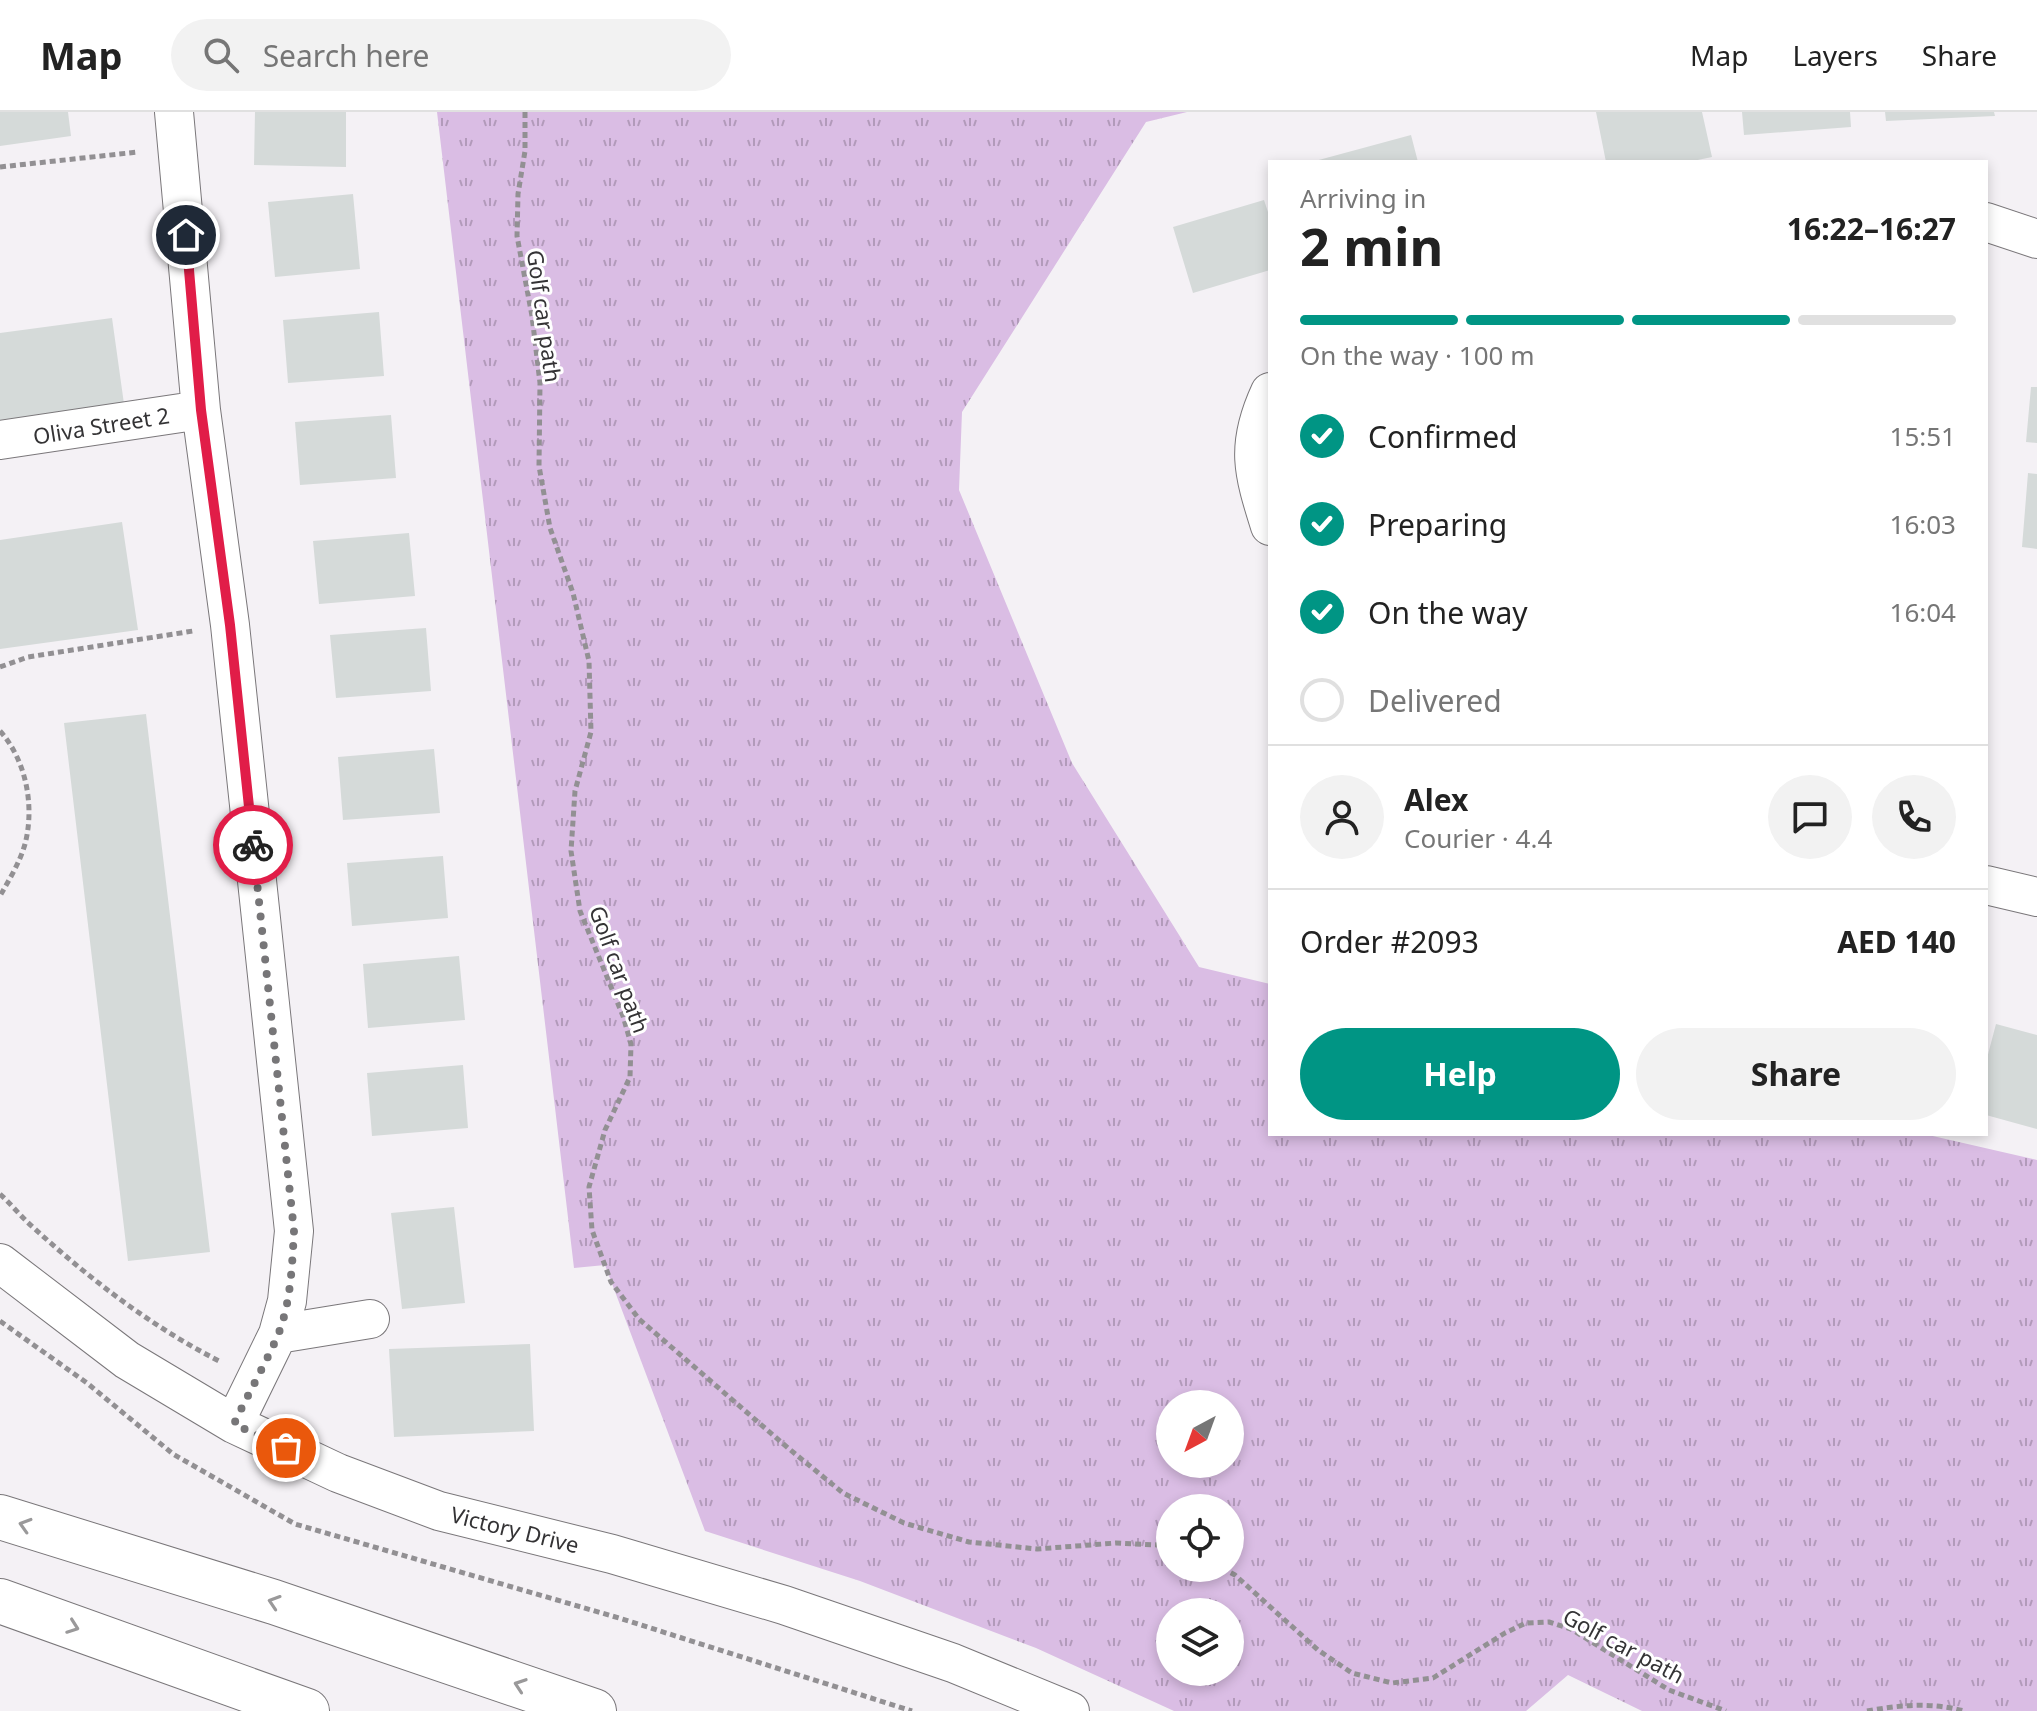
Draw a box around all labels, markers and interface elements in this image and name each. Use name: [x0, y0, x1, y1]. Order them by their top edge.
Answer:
search box: [171, 19, 731, 91]
text: Map: [40, 29, 123, 81]
icon: search: [199, 33, 243, 77]
text: Search here: [263, 35, 430, 76]
text: Map: [1690, 36, 1748, 74]
text: Layers: [1792, 36, 1878, 74]
text: Share: [1922, 36, 1997, 74]
text: Arriving in: [1300, 180, 1426, 216]
pin: [152, 201, 220, 269]
text: 16:22–16:27: [1787, 208, 1956, 249]
text: 2 min: [1300, 210, 1443, 281]
icon: home: [164, 213, 208, 257]
street label: Golf car path: [521, 248, 569, 384]
text: On the way · 100 m: [1300, 337, 1534, 373]
street label: Oliva Street 2: [31, 399, 171, 451]
icon: check: [1300, 414, 1344, 458]
text: Confirmed: [1368, 416, 1518, 457]
text: 15:51: [1890, 418, 1956, 454]
icon: check: [1300, 502, 1344, 546]
text: Preparing: [1368, 504, 1507, 545]
text: 16:03: [1890, 506, 1956, 542]
icon: check: [1300, 590, 1344, 634]
text: On the way: [1368, 592, 1528, 633]
text: 16:04: [1890, 594, 1956, 630]
text: Delivered: [1368, 680, 1502, 721]
button: person: [1300, 775, 1384, 859]
button: chat: [1768, 775, 1852, 859]
button: phone: [1872, 775, 1956, 859]
text: Alex: [1404, 779, 1468, 820]
courier: [213, 805, 293, 885]
text: Courier · 4.4: [1404, 820, 1552, 856]
icon: bike: [231, 823, 275, 867]
street label: Golf car path: [583, 901, 657, 1037]
text: Order #2093: [1300, 921, 1479, 962]
text: AED 140: [1837, 921, 1956, 962]
button: Help: [1300, 1028, 1620, 1120]
button: Share: [1636, 1028, 1956, 1120]
north arrow: [1156, 1390, 1244, 1478]
map controls: [1156, 1390, 1244, 1686]
pin: [252, 1414, 320, 1482]
icon: bag: [264, 1426, 308, 1470]
button: locate: [1156, 1494, 1244, 1582]
street label: Victory Drive: [448, 1499, 582, 1559]
one-way arrow: [19, 1518, 33, 1534]
one-way arrow: [267, 1595, 281, 1611]
button: layers: [1156, 1598, 1244, 1686]
street label: Golf car path: [1558, 1600, 1690, 1690]
one-way arrow: [66, 1618, 80, 1634]
one-way arrow: [514, 1678, 528, 1694]

